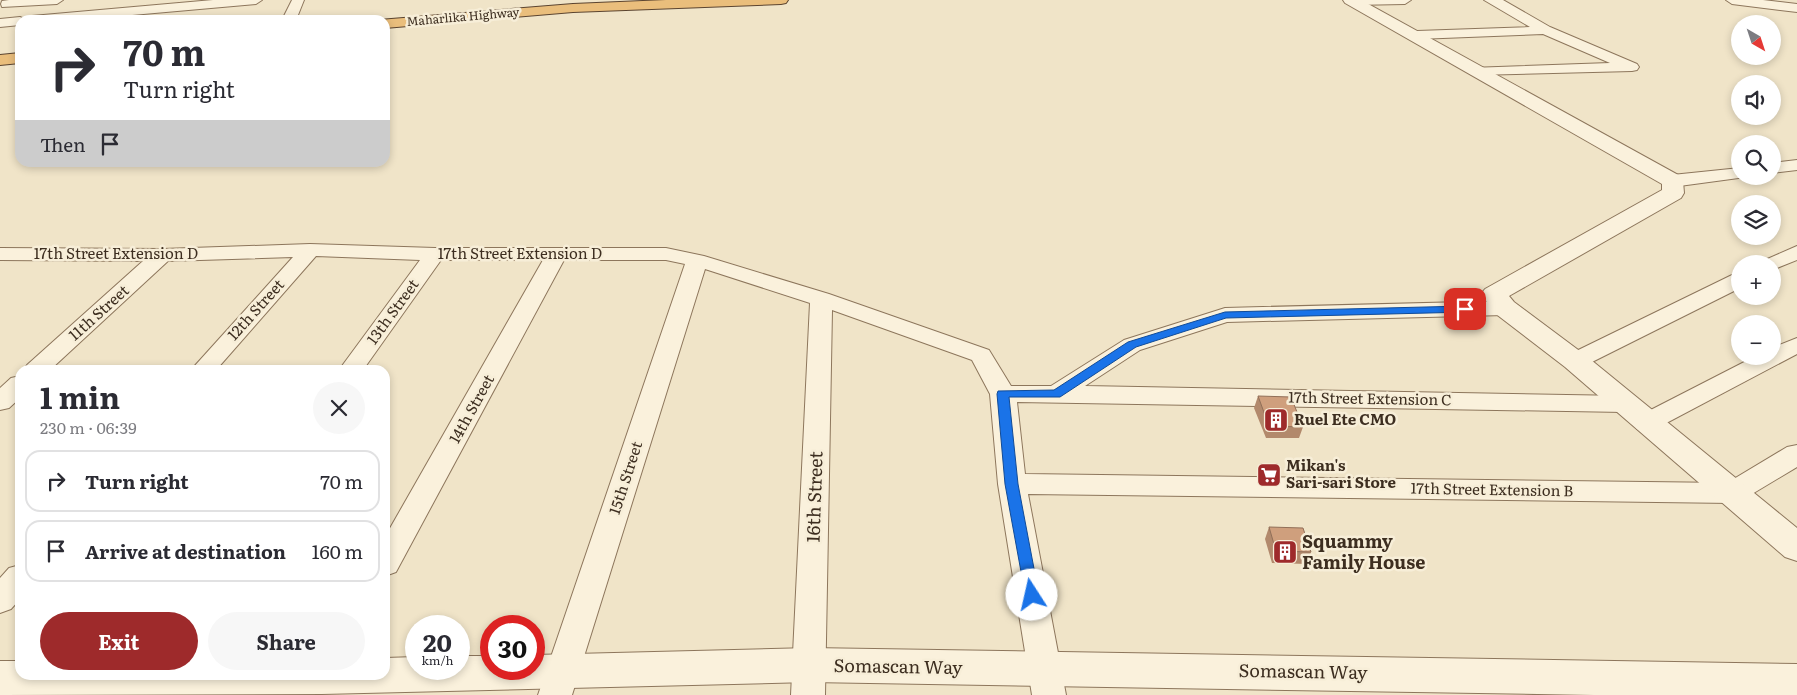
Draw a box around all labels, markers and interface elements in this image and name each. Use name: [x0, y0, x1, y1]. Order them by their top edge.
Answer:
street label: Maharlika Highway: [406, 2, 520, 30]
north arrow: [1731, 15, 1781, 65]
map controls: [1731, 15, 1781, 365]
text: 70 m: [123, 25, 205, 77]
icon: right: [40, 35, 105, 100]
text: Turn right: [123, 72, 235, 105]
button: sound: [1731, 75, 1781, 125]
text: Then: [40, 130, 86, 158]
icon: arrive: [96, 130, 124, 158]
button: search: [1731, 135, 1781, 185]
button: layers: [1731, 195, 1781, 245]
street label: 17th Street Extension D: [34, 241, 198, 264]
street label: 17th Street Extension D: [438, 241, 602, 264]
button: +: [1731, 255, 1781, 305]
street label: 12th Street: [221, 273, 289, 345]
street label: 13th Street: [360, 274, 423, 349]
street label: 11th Street: [63, 279, 133, 345]
pin: [1444, 288, 1486, 330]
icon: arrive: [1451, 295, 1479, 323]
button: −: [1731, 315, 1781, 365]
street label: 14th Street: [442, 370, 499, 447]
text: 1 min: [40, 374, 120, 418]
button: close: [313, 382, 365, 434]
street label: 17th Street Extension C: [1288, 385, 1452, 410]
building icon: Ruel Ete CMO: [1263, 407, 1289, 433]
place label: Ruel Ete CMO: [1294, 407, 1396, 430]
text: 230 m · 06:39: [40, 415, 137, 439]
street label: 15th Street: [602, 438, 647, 517]
street label: 16th Street: [798, 450, 829, 543]
place label: Mikan's Sari-sari Store: [1286, 453, 1397, 493]
supermarket icon: Mikan's Sari-sari Store: [1256, 462, 1282, 488]
icon: right: [42, 467, 70, 495]
text: Turn right: [85, 467, 189, 495]
text: 70 m: [320, 467, 363, 495]
street label: 17th Street Extension B: [1410, 476, 1574, 501]
place label: Squammy Family House: [1302, 527, 1425, 575]
icon: arrive: [42, 537, 70, 565]
text: Arrive at destination: [85, 537, 286, 565]
text: 160 m: [312, 537, 363, 565]
building icon: Squammy Family House: [1272, 539, 1298, 565]
position arrow: [1005, 568, 1057, 620]
button: Exit: [40, 612, 198, 670]
button: Share: [208, 612, 365, 670]
speed limit sign: 30: [480, 615, 545, 680]
text: 20: [423, 623, 452, 660]
text: km/h: [422, 651, 453, 669]
street label: Somascan Way: [833, 651, 963, 680]
street label: Somascan Way: [1238, 656, 1368, 685]

